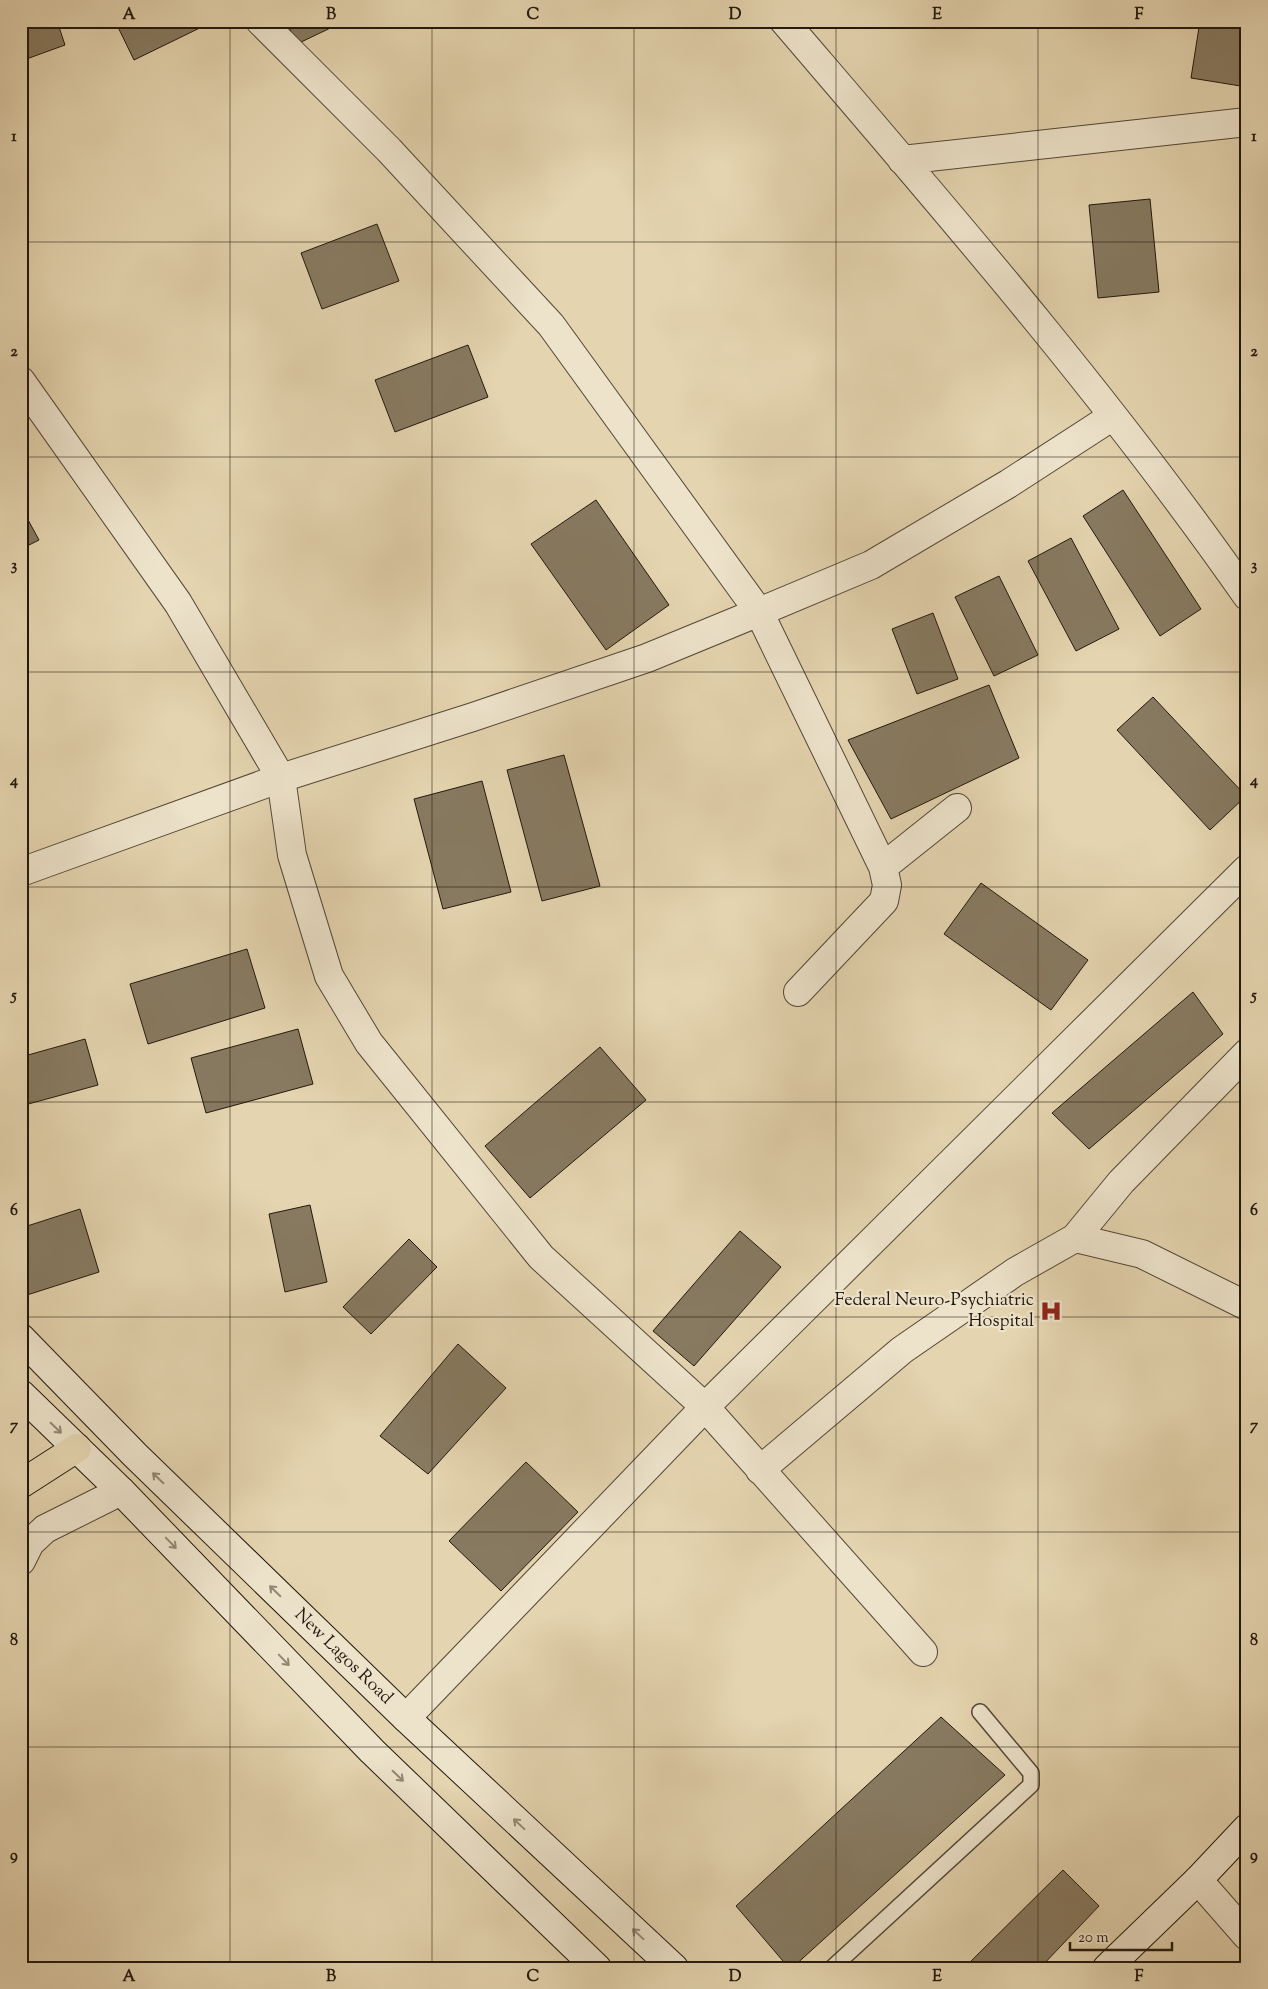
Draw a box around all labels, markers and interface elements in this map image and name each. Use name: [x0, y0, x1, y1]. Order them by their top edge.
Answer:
text: A: [123, 4, 136, 27]
text: B: [326, 4, 336, 27]
text: C: [527, 4, 540, 27]
text: D: [729, 4, 742, 27]
text: E: [932, 4, 942, 27]
text: F: [1135, 4, 1144, 27]
text: 1: [11, 126, 17, 149]
text: 1: [1251, 126, 1257, 149]
text: 2: [10, 341, 18, 364]
text: 2: [1250, 341, 1258, 364]
text: 3: [11, 555, 18, 578]
text: 3: [1251, 555, 1258, 578]
text: 4: [9, 770, 18, 793]
text: 4: [1249, 770, 1258, 793]
text: 5: [9, 985, 17, 1008]
text: 5: [1249, 985, 1257, 1008]
text: 6: [10, 1200, 18, 1223]
text: 6: [1250, 1200, 1258, 1223]
place label: Federal Neuro-Psychiatric Hospital: [835, 1288, 1034, 1335]
hospital icon: Federal Neuro-Psychiatric Hospital: [1038, 1298, 1064, 1324]
text: 7: [10, 1415, 19, 1438]
text: 7: [1250, 1415, 1259, 1438]
one-way arrow: [50, 1422, 63, 1434]
one-way arrow: [153, 1472, 165, 1484]
one-way arrow: [165, 1537, 177, 1549]
one-way arrow: [269, 1585, 281, 1597]
street label: New Lagos Road: [288, 1603, 398, 1711]
text: 8: [10, 1630, 18, 1653]
text: 8: [1250, 1630, 1258, 1653]
one-way arrow: [278, 1654, 290, 1666]
one-way arrow: [391, 1770, 404, 1782]
one-way arrow: [513, 1818, 526, 1830]
text: 9: [10, 1845, 18, 1868]
text: 9: [1250, 1845, 1258, 1868]
scale bar: [1070, 1919, 1173, 1951]
text: 20 m: [1078, 1928, 1109, 1949]
one-way arrow: [632, 1929, 645, 1941]
text: A: [123, 1966, 136, 1989]
text: B: [326, 1966, 336, 1989]
text: C: [527, 1966, 540, 1989]
text: D: [729, 1966, 742, 1989]
text: E: [932, 1966, 942, 1989]
text: F: [1135, 1966, 1144, 1989]

